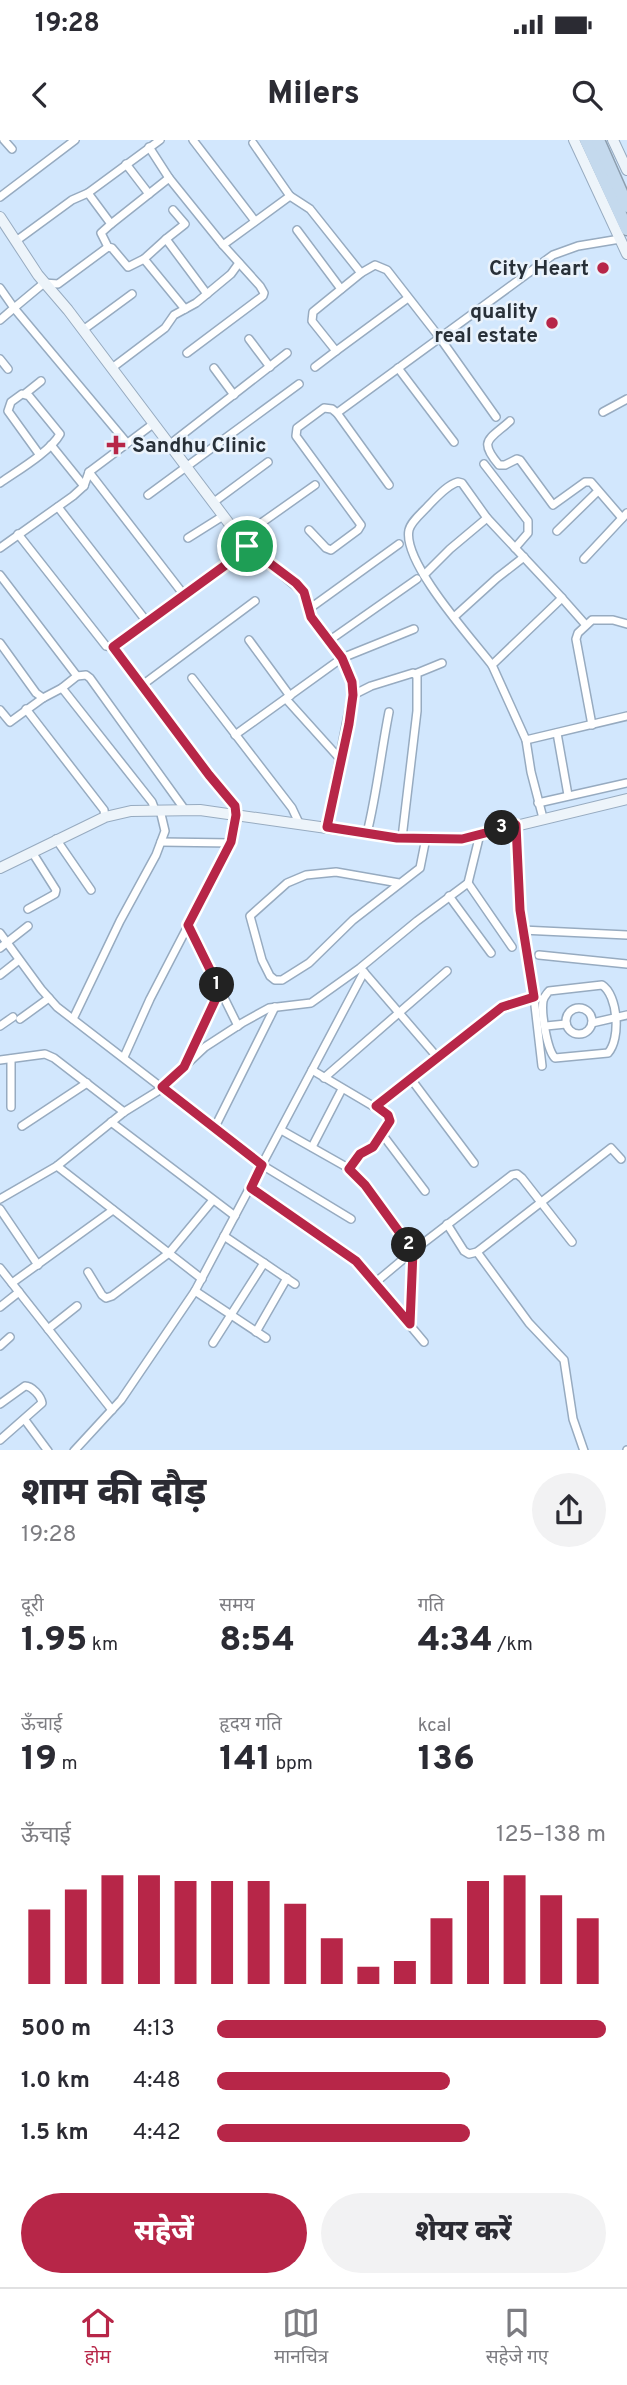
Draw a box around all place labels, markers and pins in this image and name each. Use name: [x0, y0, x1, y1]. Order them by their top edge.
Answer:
place label: City Heart: [489, 256, 589, 283]
marker: City Heart: [595, 260, 611, 276]
place label: quality real estate: [434, 299, 538, 350]
marker: quality real estate: [544, 315, 560, 331]
place label: Sandhu Clinic: [132, 433, 267, 460]
marker: Sandhu Clinic: [106, 435, 126, 455]
pin: [217, 516, 277, 576]
pin: 3: [484, 810, 520, 846]
pin: 1: [200, 968, 234, 1002]
pin: 2: [392, 1228, 426, 1262]

